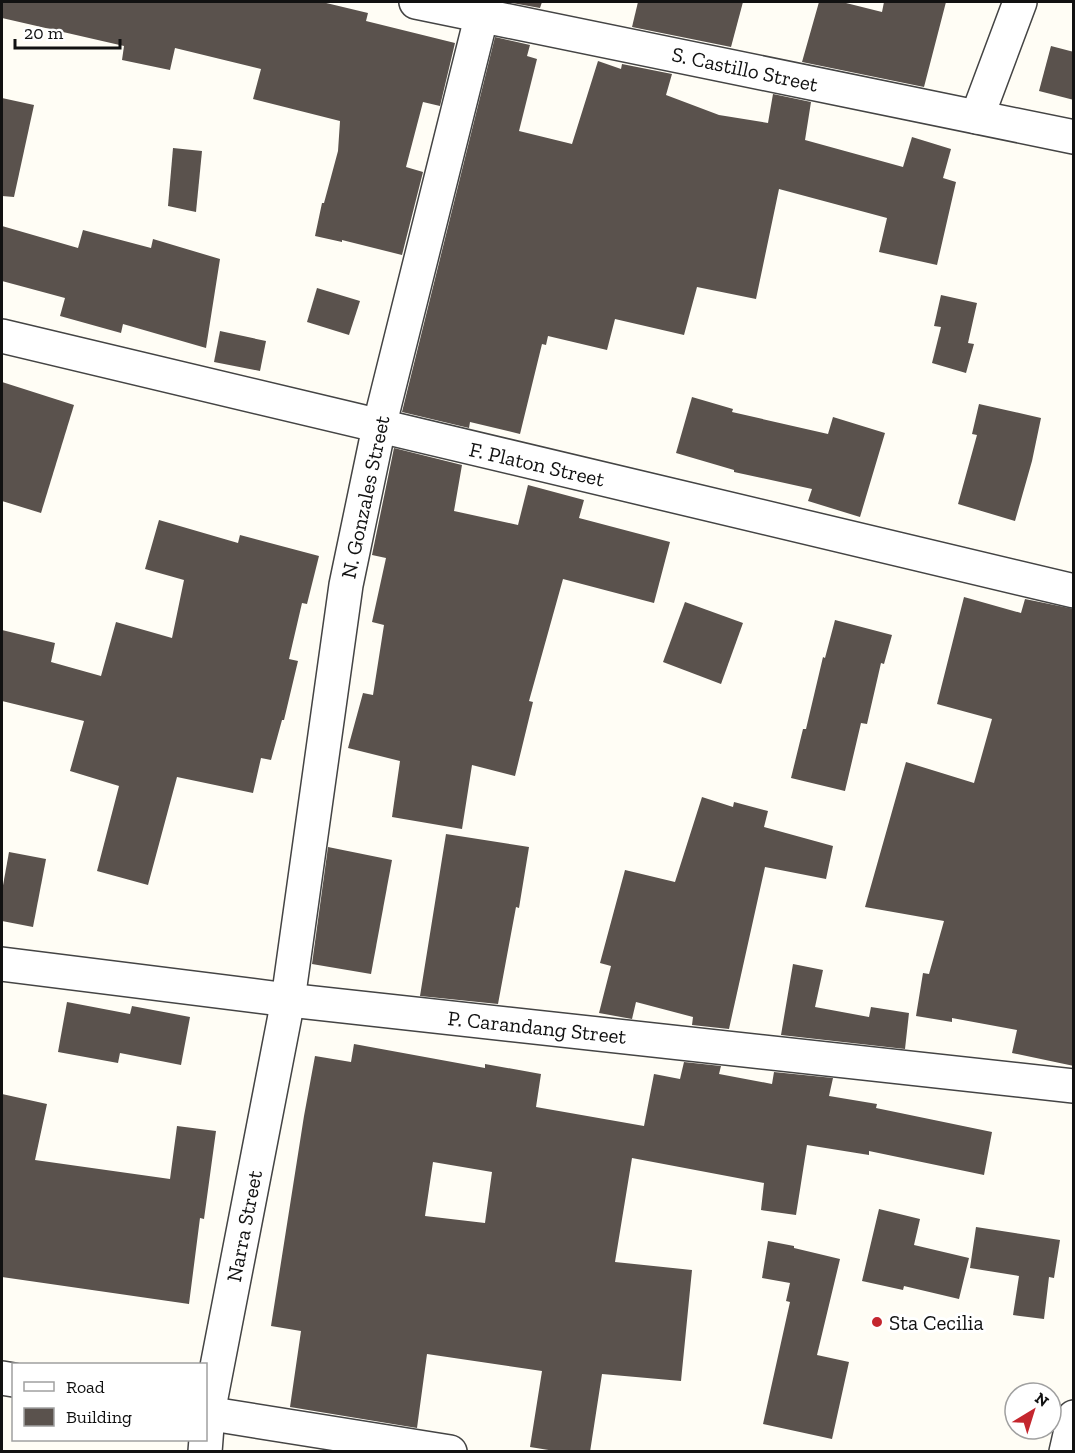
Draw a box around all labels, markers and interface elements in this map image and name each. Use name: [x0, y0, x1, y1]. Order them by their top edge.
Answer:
scale bar: [15, 12, 120, 50]
text: 20 m: [24, 22, 64, 44]
street label: S. Castillo Street: [670, 41, 821, 97]
street label: N. Gonzales Street: [335, 413, 395, 581]
street label: F. Platon Street: [467, 436, 607, 492]
street label: P. Carandang Street: [446, 1005, 628, 1049]
street label: Narra Street: [221, 1168, 267, 1284]
place label: Sta Cecilia: [889, 1310, 984, 1335]
marker: Sta Cecilia: [870, 1315, 884, 1329]
legend: [12, 1363, 207, 1441]
text: Road: [66, 1376, 105, 1398]
north arrow: [1003, 1381, 1063, 1441]
text: N: [1031, 1388, 1053, 1411]
text: Building: [66, 1406, 132, 1428]

